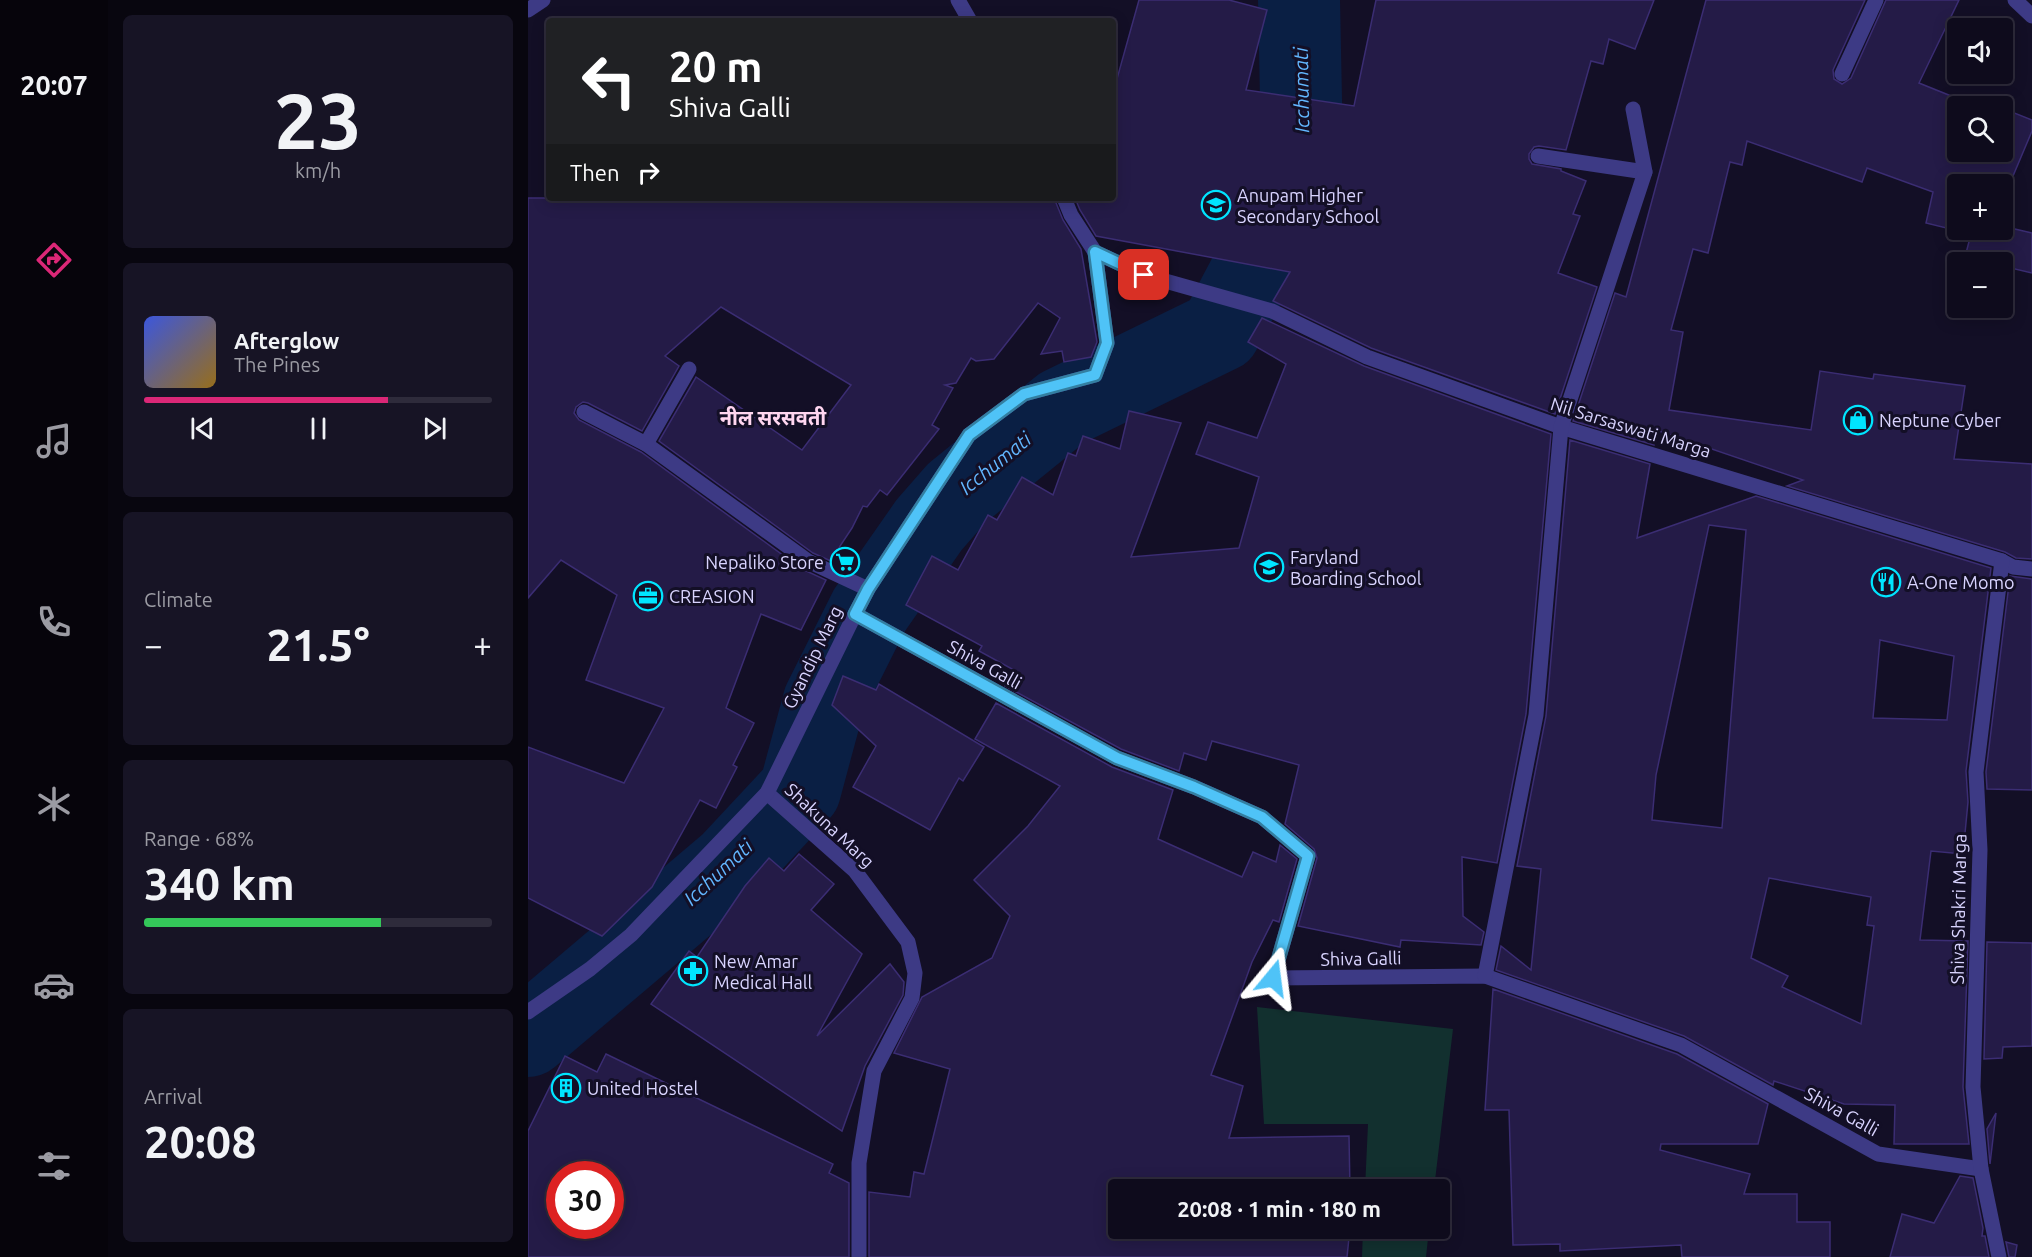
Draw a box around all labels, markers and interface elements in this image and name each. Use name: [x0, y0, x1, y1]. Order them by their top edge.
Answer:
map controls: [1947, 18, 2013, 318]
button: sound: [1947, 18, 2013, 84]
icon: left: [570, 42, 648, 120]
text: 20 m: [669, 43, 763, 90]
water label: Icchumati: [1289, 46, 1313, 133]
text: 20:07: [20, 70, 88, 100]
text: 23: [274, 76, 362, 164]
text: Shiva Galli: [669, 92, 791, 122]
button: search: [1947, 96, 2013, 162]
icon: right: [632, 156, 665, 189]
text: km/h: [295, 159, 341, 182]
text: Then: [570, 160, 620, 185]
button: +: [1947, 174, 2013, 240]
place label: Anupam Higher Secondary School: [1237, 185, 1379, 226]
school or university icon: Anupam Higher Secondary School: [1200, 189, 1232, 221]
icon: directions: [33, 239, 75, 281]
pin: [1118, 249, 1169, 300]
button: −: [1947, 252, 2013, 318]
icon: arrive: [1127, 258, 1160, 291]
text: Afterglow: [234, 328, 339, 353]
text: The Pines: [234, 353, 320, 376]
street label: Nil Sarsaswati Marga: [1548, 393, 1714, 461]
shop icon: Neptune Cyber: [1842, 404, 1874, 436]
district label: नील सरसवती: [720, 406, 827, 429]
place label: Neptune Cyber: [1879, 410, 2001, 430]
icon: previous: [186, 412, 219, 445]
icon: pause: [302, 412, 335, 445]
icon: next: [418, 412, 451, 445]
icon: music: [33, 420, 75, 462]
water label: Icchumati: [954, 427, 1036, 499]
supermarket icon: Nepaliko Store: [829, 546, 861, 578]
place label: Faryland Boarding School: [1290, 547, 1422, 588]
school or university icon: Faryland Boarding School: [1253, 551, 1285, 583]
place label: Nepaliko Store: [705, 552, 824, 572]
restaurant icon: A-One Momo: [1870, 566, 1902, 598]
place label: A-One Momo: [1907, 572, 2014, 592]
office icon: CREASION: [632, 580, 664, 612]
place label: CREASION: [669, 586, 754, 606]
text: Climate: [144, 588, 213, 611]
icon: phone: [33, 601, 75, 643]
street label: Gyandip Marg: [779, 602, 845, 712]
text: 21.5°: [266, 619, 370, 670]
text: −: [144, 626, 163, 663]
text: +: [473, 626, 492, 663]
street label: Shiva Galli: [945, 636, 1025, 692]
street label: Shakuna Marg: [781, 779, 879, 871]
icon: climate: [33, 783, 75, 825]
text: Range · 68%: [144, 827, 254, 850]
street label: Shiva Shakri Marga: [1947, 833, 1969, 985]
water label: Icchumati: [679, 834, 758, 910]
text: 340 km: [144, 858, 295, 909]
position arrow: [1241, 946, 1305, 1010]
street label: Shiva Galli: [1320, 947, 1402, 969]
place label: New Amar Medical Hall: [714, 951, 812, 992]
pharmacy icon: New Amar Medical Hall: [677, 955, 709, 987]
icon: car: [33, 964, 75, 1006]
building icon: United Hostel: [550, 1072, 582, 1104]
place label: United Hostel: [587, 1078, 698, 1098]
street label: Shiva Galli: [1802, 1083, 1882, 1139]
text: Arrival: [144, 1085, 202, 1108]
text: 20:08: [144, 1116, 257, 1167]
icon: filters: [33, 1145, 75, 1187]
speed limit sign: 30: [546, 1161, 624, 1239]
text: 20:08 · 1 min · 180 m: [1177, 1196, 1381, 1221]

